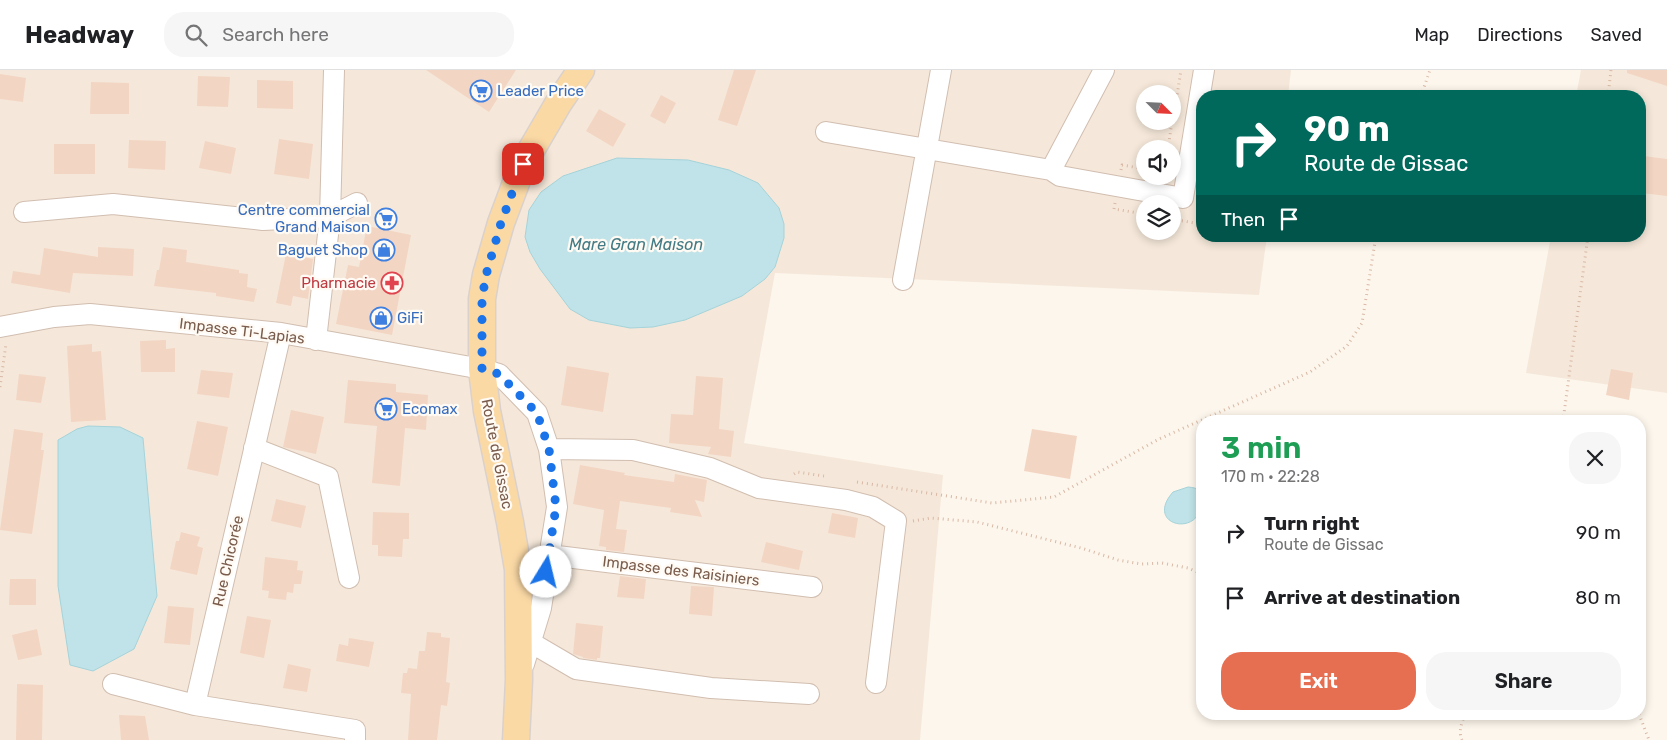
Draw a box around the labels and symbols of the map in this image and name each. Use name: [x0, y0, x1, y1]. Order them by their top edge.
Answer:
supermarket icon: Leader Price: [469, 79, 493, 103]
place label: Leader Price: [497, 82, 584, 100]
north arrow: [1136, 85, 1181, 130]
pin: [502, 143, 544, 185]
place label: Centre commercial Grand Maison: [238, 201, 370, 236]
supermarket icon: Centre commercial Grand Maison: [374, 207, 398, 231]
water label: Mare Gran Maison: [569, 235, 703, 254]
shop icon: Baguet Shop: [372, 238, 396, 262]
place label: Baguet Shop: [278, 241, 368, 259]
pharmacy icon: Pharmacie: [380, 271, 404, 295]
place label: Pharmacie: [301, 274, 376, 292]
shop icon: GiFi: [369, 306, 393, 330]
place label: GiFi: [397, 309, 423, 327]
street label: Impasse Ti-Lapias: [178, 314, 306, 348]
supermarket icon: Ecomax: [374, 397, 398, 421]
street label: Route de Gissac: [477, 397, 517, 511]
place label: Ecomax: [402, 400, 458, 418]
street label: Rue Chicorée: [209, 514, 247, 608]
position arrow: [519, 545, 571, 597]
street label: Impasse des Raisiniers: [601, 552, 761, 590]

